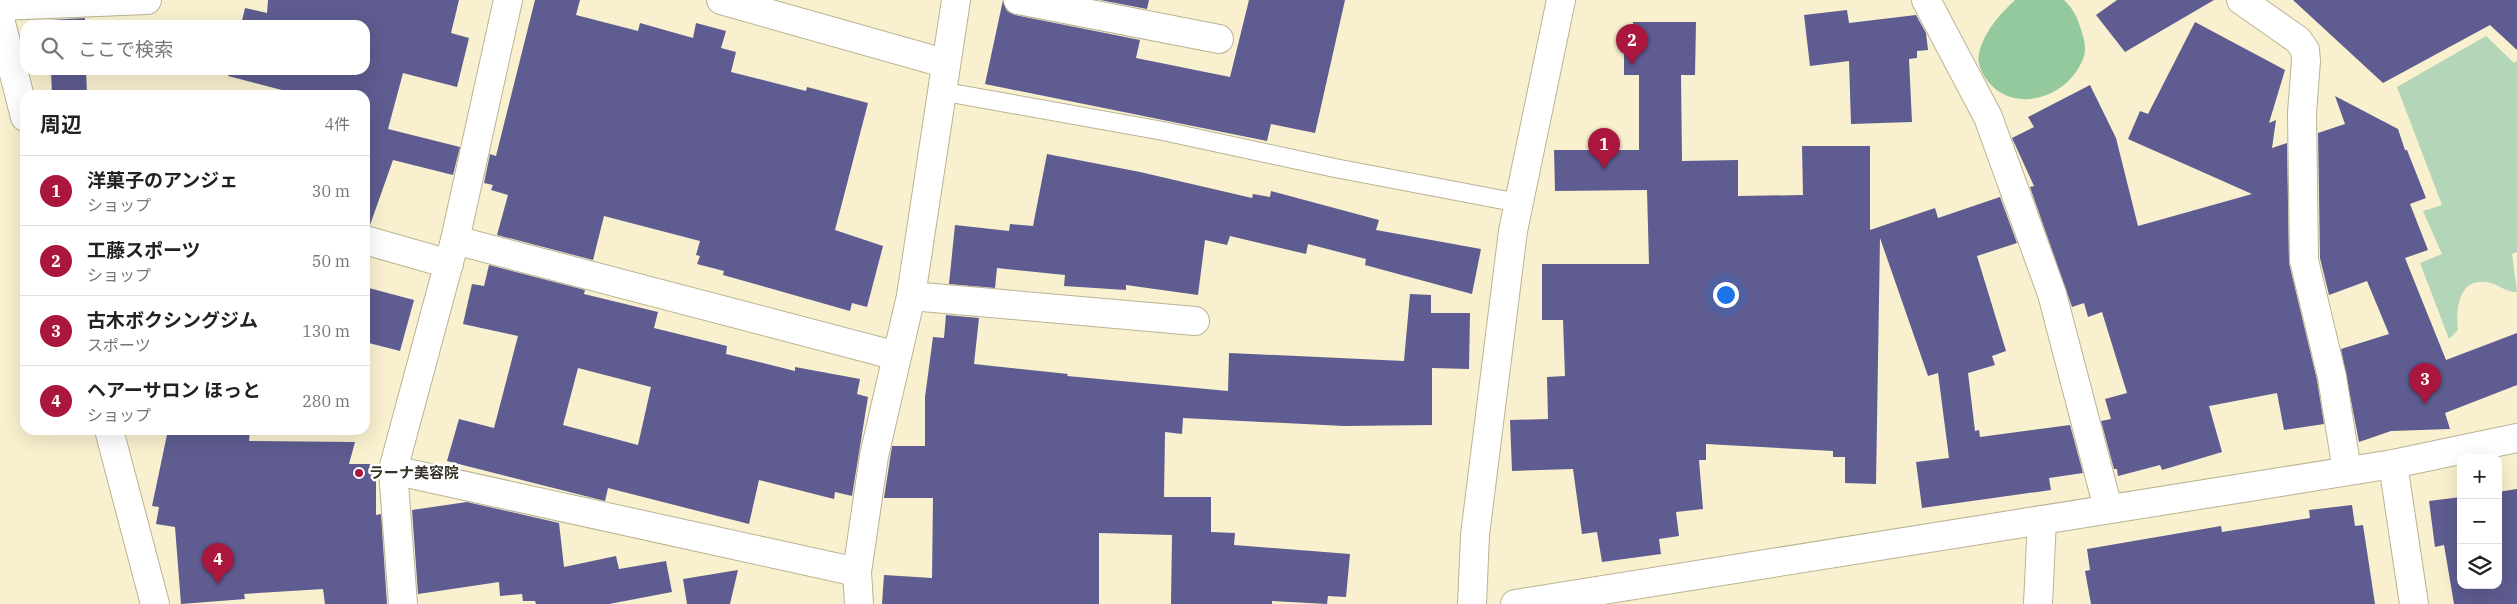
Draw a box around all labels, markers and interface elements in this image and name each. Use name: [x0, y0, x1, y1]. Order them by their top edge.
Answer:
search box: [20, 20, 370, 75]
pin: 2: [1616, 24, 1648, 65]
icon: search: [38, 34, 66, 62]
text: ここで検索: [78, 37, 173, 61]
text: 周辺: [40, 110, 82, 138]
text: 4件: [324, 114, 350, 134]
pin: 1: [1588, 128, 1620, 169]
text: 洋菓子のアンジェ: [87, 168, 238, 192]
text: 1: [51, 181, 61, 201]
text: 30 m: [312, 181, 350, 201]
text: ショップ: [87, 195, 151, 215]
text: 工藤スポーツ: [87, 238, 201, 262]
text: 2: [51, 251, 61, 271]
text: 50 m: [312, 251, 350, 271]
text: ショップ: [87, 265, 151, 285]
your location: [1713, 282, 1739, 308]
text: 古木ボクシングジム: [87, 308, 258, 332]
text: 3: [51, 321, 61, 341]
text: 130 m: [302, 321, 350, 341]
text: スポーツ: [87, 335, 151, 355]
pin: 3: [2409, 363, 2441, 404]
text: ヘアーサロン ほっと: [87, 378, 261, 402]
text: 4: [51, 391, 61, 411]
text: 280 m: [302, 391, 350, 411]
text: ショップ: [87, 405, 151, 425]
map controls: [2457, 454, 2502, 589]
button: +: [2457, 454, 2502, 499]
place label: ラーナ美容院: [369, 463, 459, 482]
marker: ラーナ美容院: [353, 467, 365, 479]
button: −: [2457, 499, 2502, 544]
pin: 4: [202, 543, 234, 584]
button: layers: [2457, 544, 2502, 589]

